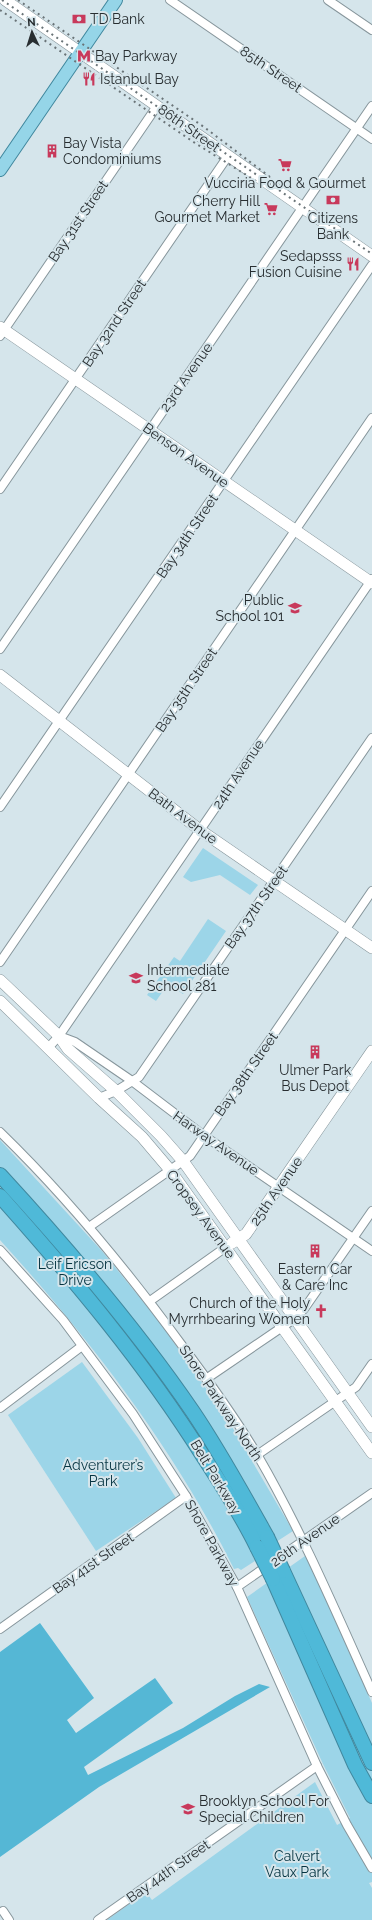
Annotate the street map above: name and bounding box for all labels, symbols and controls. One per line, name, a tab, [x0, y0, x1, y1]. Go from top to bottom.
bank icon: TD Bank	[71, 11, 87, 27]
place label: TD Bank	[90, 11, 145, 27]
north arrow	[12, 12, 52, 52]
text: N	[27, 16, 36, 29]
street label: 85th Street	[237, 42, 305, 96]
metro station icon: Bay Parkway	[76, 48, 92, 64]
place label: Bay Parkway	[95, 48, 178, 64]
restaurant icon: Istanbul Bay	[81, 71, 97, 87]
place label: Istanbul Bay	[100, 71, 179, 87]
street label: 86th Street	[155, 101, 223, 155]
place label: Bay Vista Condominiums	[63, 135, 161, 167]
building icon: Bay Vista Condominiums	[44, 143, 60, 159]
supermarket icon: Vucciria Food & Gourmet	[277, 157, 293, 173]
place label: Vucciria Food & Gourmet	[204, 175, 366, 191]
street label: Bay 31st Street	[45, 177, 111, 265]
bank icon: Citizens Bank	[325, 192, 341, 208]
place label: Cherry Hill Gourmet Market	[155, 193, 260, 225]
supermarket icon: Cherry Hill Gourmet Market	[263, 201, 279, 217]
place label: Citizens Bank	[308, 210, 358, 242]
place label: Sedapsss Fusion Cuisine	[249, 248, 342, 280]
restaurant icon: Sedapsss Fusion Cuisine	[345, 256, 361, 272]
street label: Bay 32nd Street	[79, 276, 149, 370]
street label: 23rd Avenue	[156, 339, 216, 415]
street label: Benson Avenue	[140, 419, 232, 491]
street label: Bay 34th Street	[153, 491, 221, 581]
place label: Public School 101	[215, 592, 284, 624]
school or university icon: Public School 101	[287, 600, 303, 616]
street label: Bay 35th Street	[152, 645, 220, 735]
street label: 24th Avenue	[209, 736, 267, 812]
street label: Bath Avenue	[145, 785, 221, 847]
street label: Bay 37th Street	[221, 862, 291, 952]
place label: Intermediate School 281	[147, 962, 229, 994]
school or university icon: Intermediate School 281	[128, 970, 144, 986]
street label: Bay 38th Street	[211, 1029, 281, 1119]
building icon: Ulmer Park Bus Depot	[307, 1044, 323, 1060]
place label: Ulmer Park Bus Depot	[279, 1062, 352, 1094]
street label: Harway Avenue	[170, 1108, 262, 1178]
street label: 25th Avenue	[246, 1154, 306, 1228]
street label: Cropsey Avenue	[164, 1167, 238, 1261]
building icon: Eastern Car & Care Inc	[307, 1243, 323, 1259]
park label: Leif Ericson Drive	[38, 1256, 112, 1288]
place label: Eastern Car & Care Inc	[278, 1261, 352, 1293]
place label: Church of the Holy Myrrhbearing Women	[169, 1295, 310, 1327]
church icon: Church of the Holy Myrrhbearing Women	[313, 1303, 329, 1319]
street label: Shore Parkway North	[176, 1342, 266, 1464]
street label: Belt Parkway	[187, 1437, 245, 1518]
park label: Adventurer’s Park	[63, 1457, 143, 1489]
street label: Shore Parkway	[182, 1497, 243, 1589]
street label: 26th Avenue	[267, 1510, 343, 1570]
street label: Bay 41st Street	[50, 1529, 137, 1597]
place label: Brooklyn School For Special Children	[199, 1793, 329, 1825]
school or university icon: Brooklyn School For Special Children	[180, 1801, 196, 1817]
street label: Bay 44th Street	[123, 1836, 213, 1906]
park label: Calvert Vaux Park	[265, 1848, 330, 1880]

